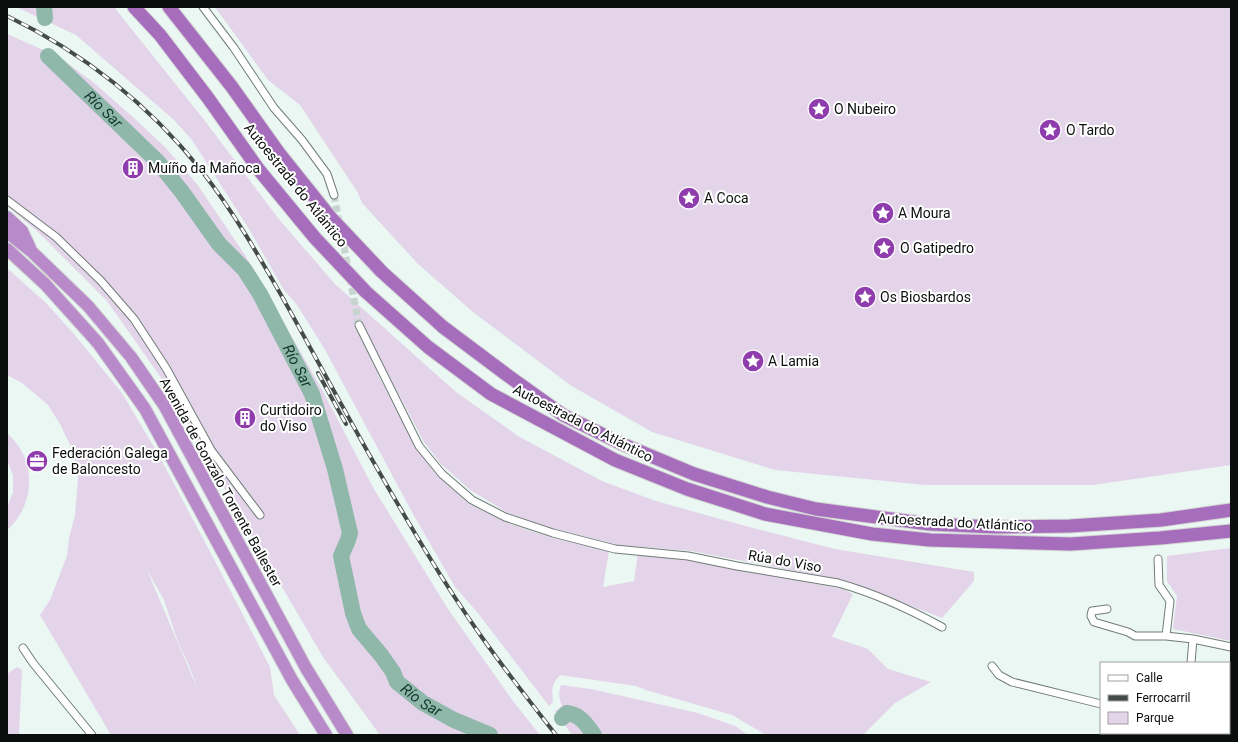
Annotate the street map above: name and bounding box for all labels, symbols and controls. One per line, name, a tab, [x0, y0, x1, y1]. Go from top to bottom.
water label: Río Sar	[81, 87, 127, 133]
place icon: O Nubeiro	[806, 96, 832, 122]
place label: O Nubeiro	[834, 101, 896, 117]
place icon: O Tardo	[1037, 117, 1063, 143]
street label: Autoestrada do Atlántico	[241, 120, 351, 250]
place label: O Tardo	[1066, 122, 1115, 138]
building icon: Muíño da Mañoca	[120, 155, 146, 181]
place label: Muíño da Mañoca	[148, 160, 260, 176]
place icon: A Coca	[676, 185, 702, 211]
place label: A Coca	[704, 190, 749, 206]
place icon: A Moura	[870, 200, 896, 226]
place label: A Moura	[898, 205, 951, 221]
place icon: O Gatipedro	[871, 235, 897, 261]
place label: O Gatipedro	[900, 240, 974, 256]
place icon: Os Biosbardos	[852, 284, 878, 310]
place label: Os Biosbardos	[880, 289, 971, 305]
water label: Río Sar	[279, 341, 316, 391]
place icon: A Lamia	[740, 348, 766, 374]
place label: A Lamia	[768, 353, 819, 369]
street label: Avenida de Gonzalo Torrente Ballester	[157, 375, 285, 589]
street label: Autoestrada do Atlántico	[511, 381, 655, 465]
place label: Curtidoiro do Viso	[260, 402, 322, 434]
building icon: Curtidoiro do Viso	[232, 405, 258, 431]
place label: Federación Galega de Baloncesto	[52, 445, 168, 477]
office icon: Federación Galega de Baloncesto	[24, 448, 50, 474]
street label: Autoestrada do Atlántico	[877, 510, 1033, 534]
street label: Rúa do Viso	[747, 547, 823, 575]
legend	[1100, 662, 1230, 734]
text: Calle	[1136, 671, 1163, 685]
water label: Río Sar	[397, 680, 446, 721]
text: Ferrocarril	[1136, 691, 1191, 705]
text: Parque	[1136, 711, 1174, 725]

